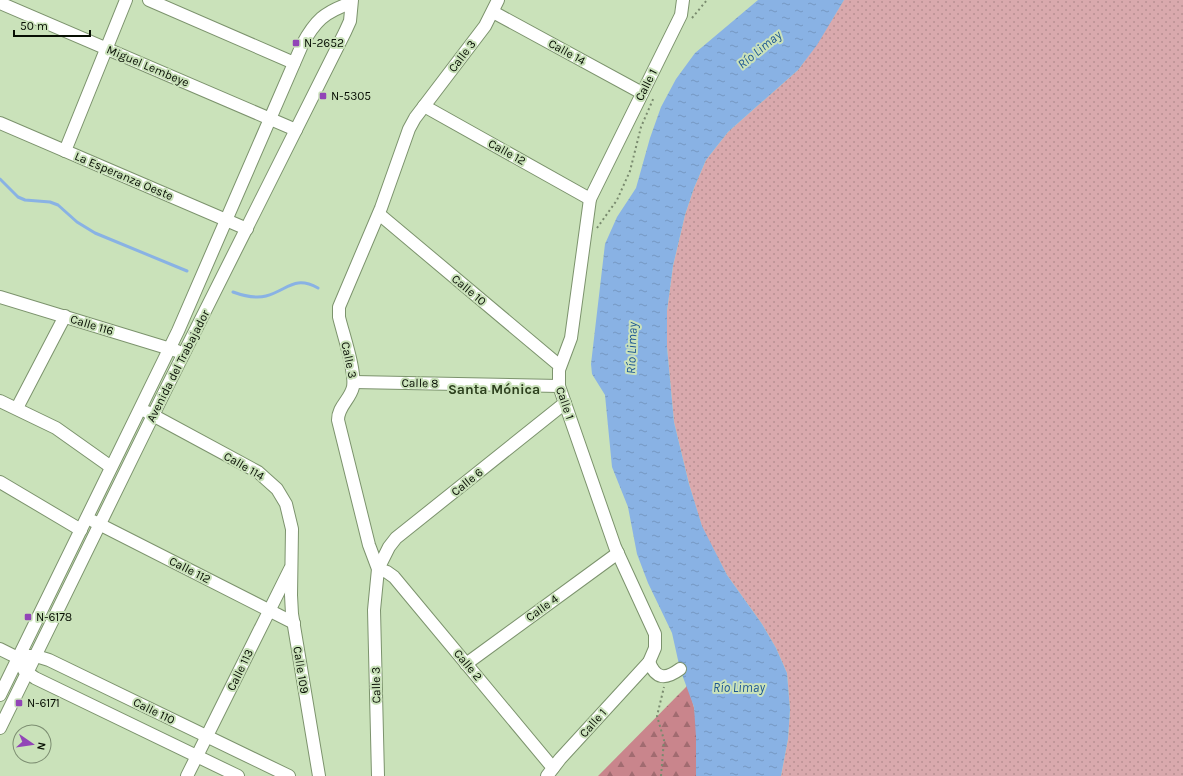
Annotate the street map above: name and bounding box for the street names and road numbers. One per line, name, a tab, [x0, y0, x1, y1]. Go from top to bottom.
street label: Calle 14	[546, 36, 588, 68]
street label: Calle 3	[445, 37, 479, 75]
street label: Miguel Lembeye	[105, 42, 191, 90]
street label: Calle 1	[632, 67, 660, 103]
street label: Calle 12	[486, 136, 528, 168]
street label: La Esperanza Oeste	[73, 149, 175, 203]
street label: Calle 10	[449, 272, 489, 308]
street label: Avenida del Trabajador	[144, 307, 213, 424]
street label: Calle 116	[69, 312, 115, 338]
street label: Calle 3	[338, 341, 360, 379]
street label: Calle 8	[401, 376, 439, 390]
street label: Calle 1	[553, 385, 577, 421]
street label: Calle 114	[221, 449, 267, 483]
street label: Calle 6	[448, 465, 486, 499]
street label: Calle 112	[167, 554, 213, 586]
street label: Calle 4	[523, 591, 561, 624]
street label: Calle 109	[290, 645, 312, 695]
street label: Calle 2	[451, 646, 485, 684]
street label: Calle 113	[224, 647, 256, 693]
street label: Calle 3	[369, 666, 383, 704]
street label: Calle 110	[131, 695, 177, 727]
street label: Calle 1	[577, 706, 609, 740]

